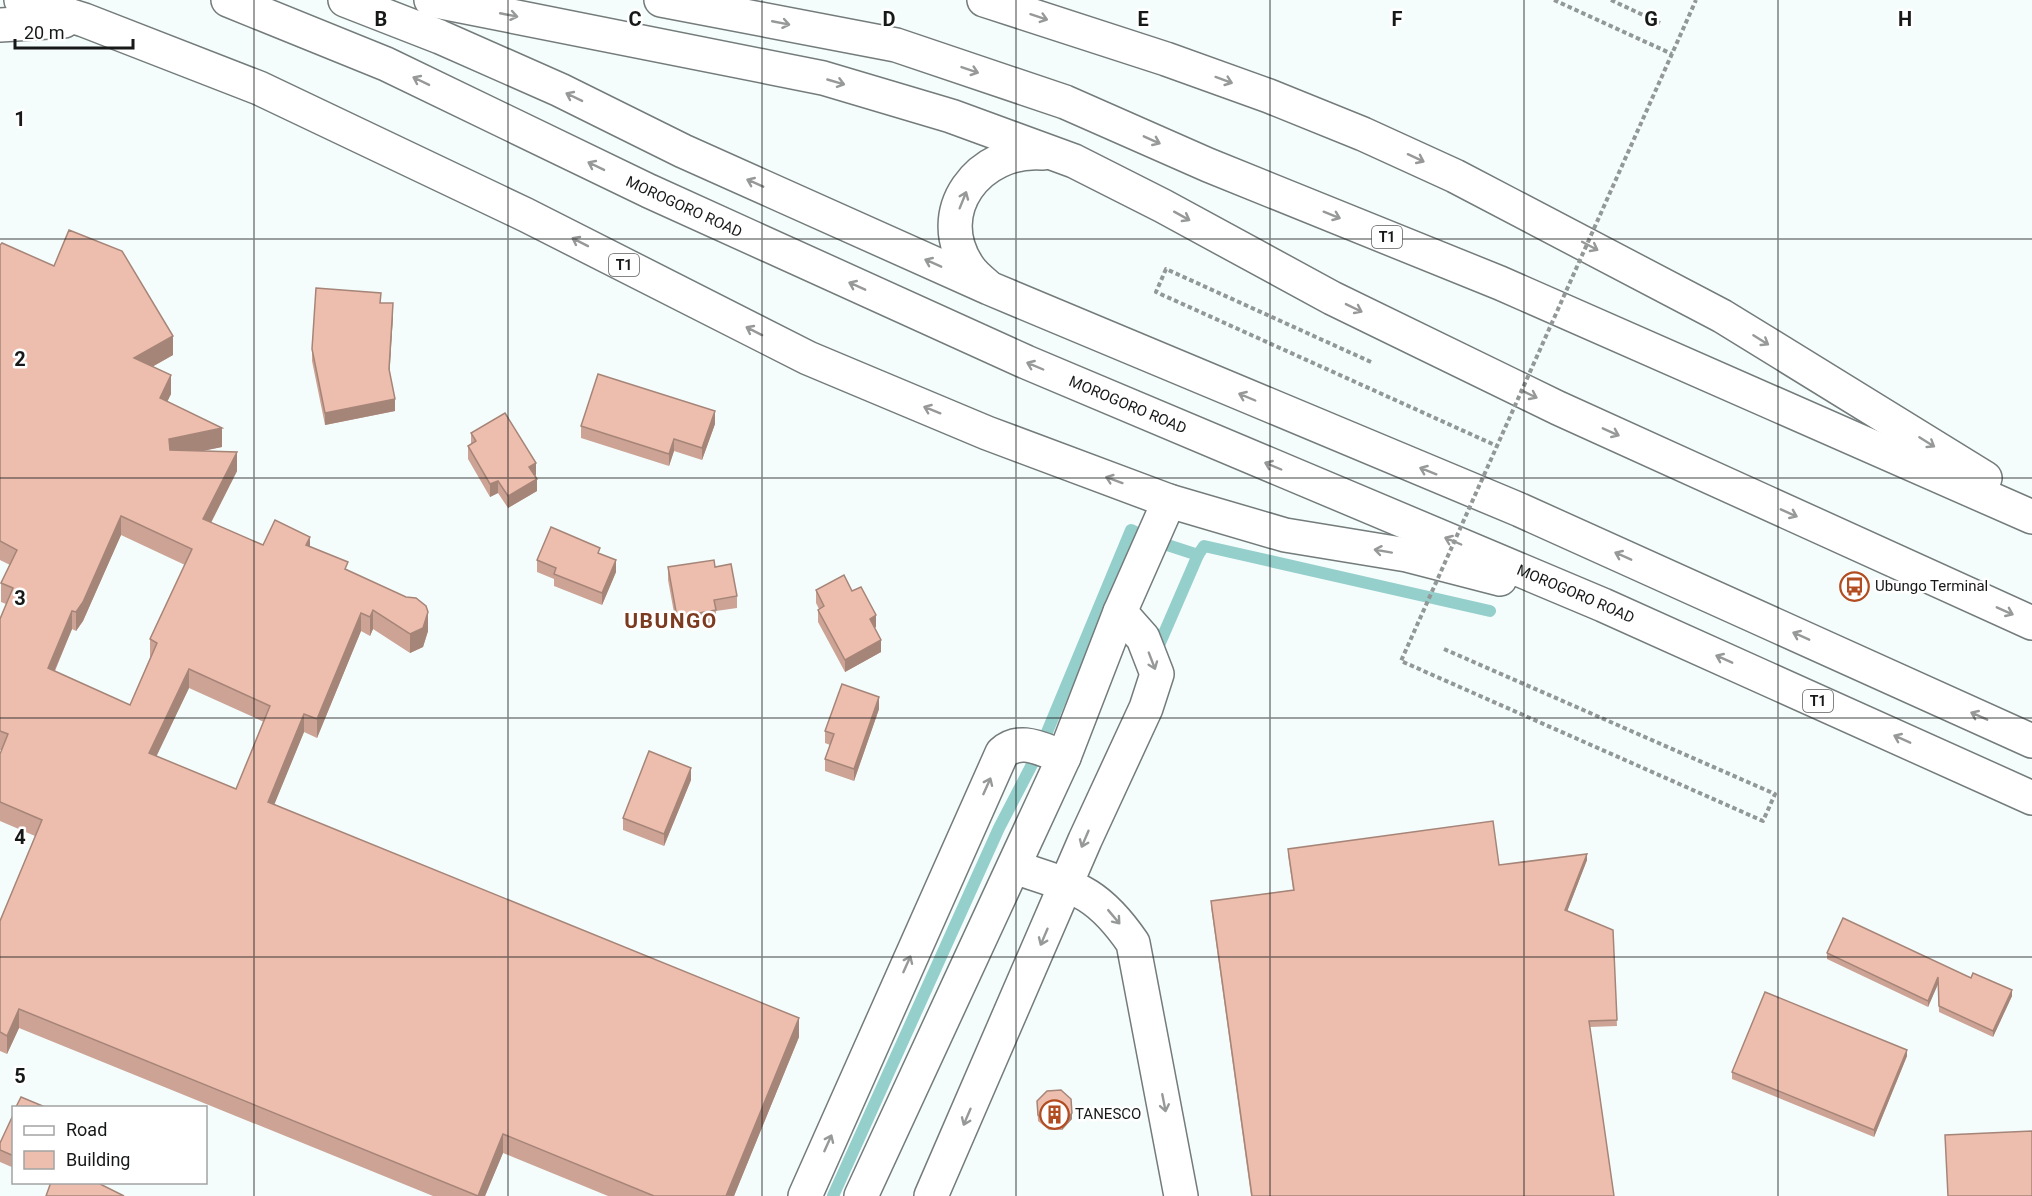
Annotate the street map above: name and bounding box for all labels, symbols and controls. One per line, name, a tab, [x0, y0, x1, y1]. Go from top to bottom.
text: B	[375, 7, 387, 31]
text: C	[628, 7, 642, 31]
text: D	[883, 7, 896, 31]
text: E	[1137, 7, 1149, 31]
text: F	[1392, 7, 1403, 31]
text: G	[1644, 7, 1658, 31]
text: H	[1898, 7, 1912, 31]
one-way arrow	[500, 10, 519, 22]
scale bar	[15, 12, 134, 50]
one-way arrow	[1029, 13, 1048, 24]
one-way arrow	[771, 18, 790, 29]
text: 20 m	[24, 22, 64, 43]
one-way arrow	[960, 65, 979, 76]
one-way arrow	[412, 74, 430, 86]
one-way arrow	[1214, 75, 1233, 86]
one-way arrow	[826, 77, 845, 88]
one-way arrow	[566, 91, 584, 102]
text: 1	[14, 107, 26, 131]
one-way arrow	[1142, 135, 1160, 146]
one-way arrow	[1406, 153, 1424, 164]
one-way arrow	[588, 159, 606, 171]
street label: MOROGORO ROAD	[623, 172, 745, 241]
one-way arrow	[746, 177, 764, 188]
one-way arrow	[958, 191, 969, 210]
one-way arrow	[1322, 210, 1340, 221]
one-way arrow	[1173, 211, 1191, 222]
road number: T1	[1372, 226, 1402, 248]
one-way arrow	[572, 236, 590, 248]
one-way arrow	[1580, 241, 1598, 253]
road number: T1	[609, 254, 639, 276]
one-way arrow	[924, 256, 942, 268]
one-way arrow	[849, 279, 867, 291]
one-way arrow	[1345, 303, 1363, 315]
one-way arrow	[746, 325, 763, 337]
one-way arrow	[1752, 334, 1769, 346]
text: 2	[14, 347, 26, 371]
one-way arrow	[1026, 360, 1045, 371]
street label: MOROGORO ROAD	[1066, 372, 1189, 438]
one-way arrow	[1520, 389, 1538, 401]
one-way arrow	[1239, 391, 1257, 402]
one-way arrow	[924, 404, 942, 415]
one-way arrow	[1602, 427, 1620, 439]
one-way arrow	[1918, 436, 1935, 448]
one-way arrow	[1264, 460, 1283, 471]
one-way arrow	[1419, 465, 1437, 476]
one-way arrow	[1105, 474, 1124, 485]
one-way arrow	[1779, 508, 1797, 519]
one-way arrow	[1444, 535, 1462, 546]
one-way arrow	[1374, 546, 1394, 557]
one-way arrow	[1615, 550, 1633, 561]
street label: MOROGORO ROAD	[1514, 561, 1637, 627]
bus stop icon: Ubungo Terminal	[1838, 570, 1870, 602]
place label: Ubungo Terminal	[1875, 577, 1988, 595]
text: 3	[14, 586, 26, 610]
one-way arrow	[1995, 605, 2013, 617]
district label: UBUNGO	[624, 609, 718, 633]
one-way arrow	[1792, 630, 1810, 642]
one-way arrow	[1147, 651, 1158, 669]
one-way arrow	[1716, 653, 1734, 664]
road number: T1	[1803, 690, 1833, 712]
one-way arrow	[1970, 710, 1988, 722]
one-way arrow	[1894, 733, 1912, 744]
one-way arrow	[982, 777, 993, 795]
text: 4	[14, 825, 26, 849]
one-way arrow	[1079, 830, 1090, 848]
one-way arrow	[1107, 909, 1121, 924]
one-way arrow	[1038, 928, 1049, 946]
one-way arrow	[902, 956, 914, 974]
text: 5	[14, 1064, 26, 1088]
one-way arrow	[1159, 1092, 1170, 1112]
building icon: TANESCO	[1038, 1098, 1070, 1130]
place label: TANESCO	[1075, 1105, 1141, 1123]
legend	[12, 1106, 207, 1184]
one-way arrow	[961, 1107, 972, 1125]
text: Road	[66, 1119, 107, 1140]
one-way arrow	[823, 1134, 835, 1152]
text: Building	[66, 1149, 130, 1170]

